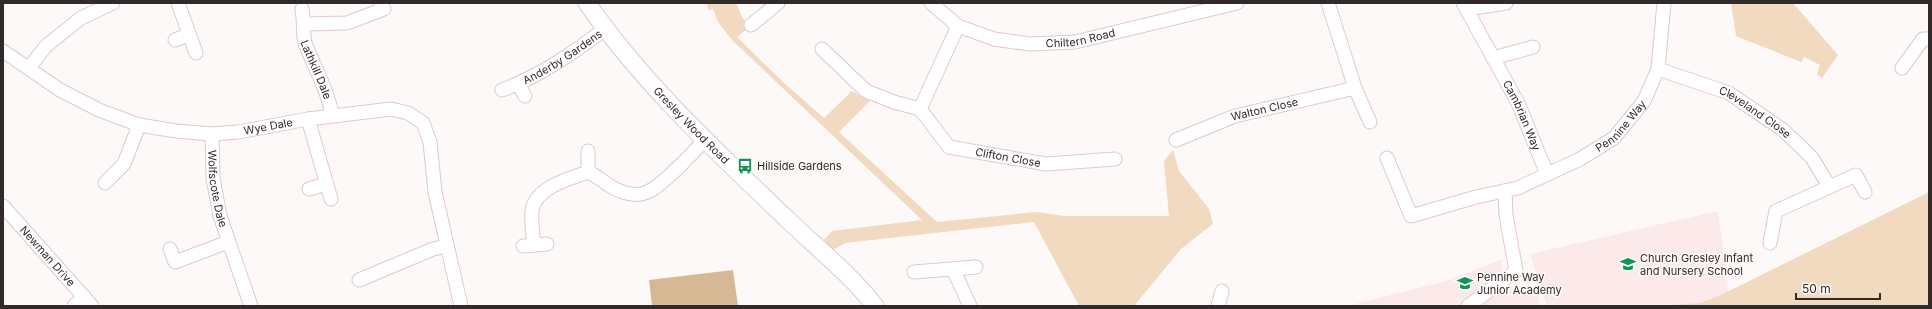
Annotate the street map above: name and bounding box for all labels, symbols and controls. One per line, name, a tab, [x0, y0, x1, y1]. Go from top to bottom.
street label: Chiltern Road	[1045, 26, 1117, 50]
street label: Anderby Gardens	[520, 27, 605, 87]
street label: Lathkill Dale	[298, 38, 335, 101]
street label: Cambrian Way	[1500, 78, 1544, 153]
street label: Cleveland Close	[1717, 83, 1794, 141]
street label: Gresley Wood Road	[651, 84, 732, 167]
street label: Walton Close	[1230, 95, 1299, 124]
street label: Pennine Way	[1593, 97, 1649, 155]
street label: Wye Dale	[243, 115, 294, 138]
street label: Clifton Close	[974, 145, 1042, 170]
street label: Wolfscote Dale	[205, 150, 230, 229]
bus stop icon: Hillside Gardens	[736, 157, 754, 175]
place label: Hillside Gardens	[757, 159, 842, 173]
street label: Newman Drive	[17, 223, 78, 289]
place label: Church Gresley Infant and Nursery School	[1640, 251, 1753, 278]
school or university icon: Church Gresley Infant and Nursery School	[1619, 255, 1637, 273]
place label: Pennine Way Junior Academy	[1477, 270, 1562, 297]
school or university icon: Pennine Way Junior Academy	[1456, 274, 1474, 292]
scale bar	[1796, 275, 1880, 301]
text: 50 m	[1802, 281, 1831, 296]

